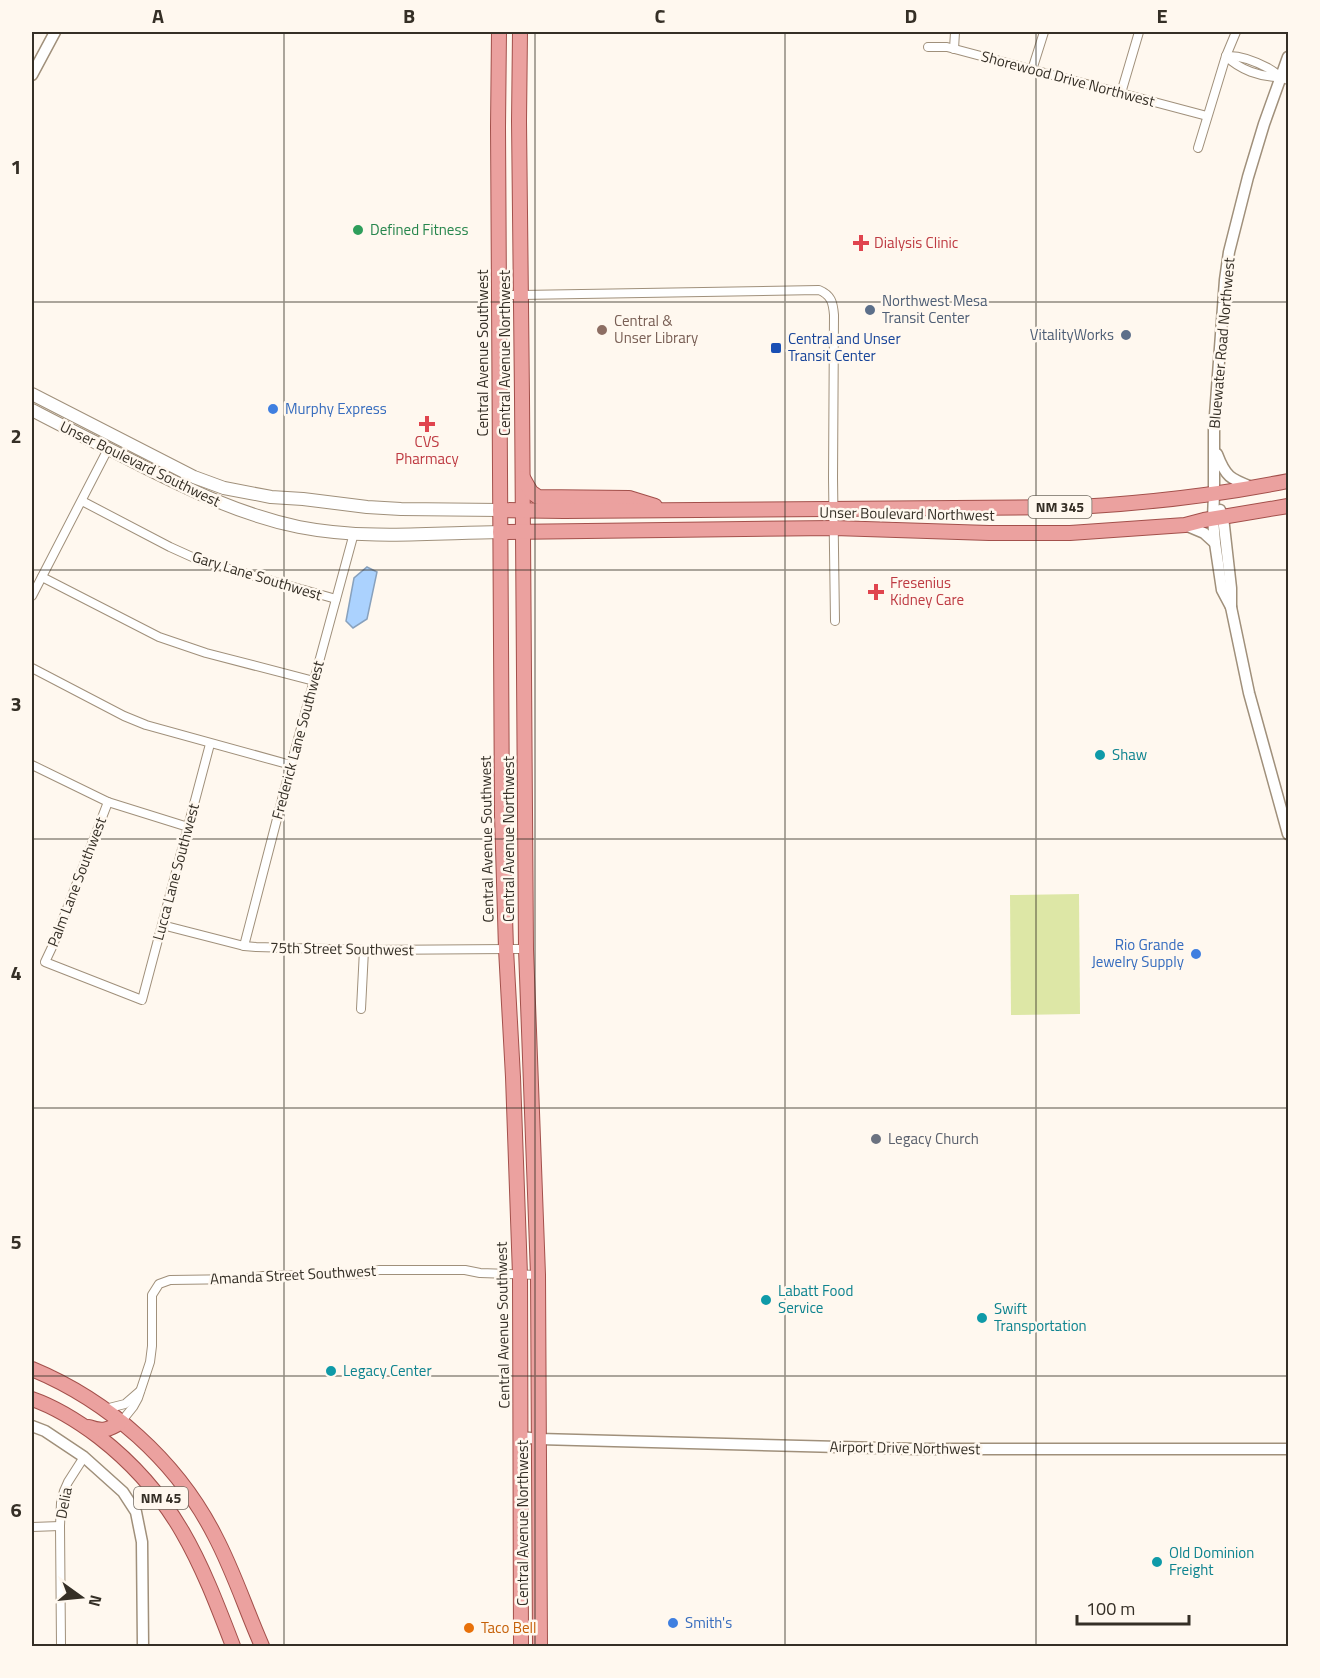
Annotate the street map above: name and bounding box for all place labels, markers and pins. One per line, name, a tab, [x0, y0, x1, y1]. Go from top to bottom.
place label: Defined Fitness	[370, 218, 468, 241]
marker: Defined Fitness	[351, 223, 365, 237]
place label: Dialysis Clinic	[874, 231, 958, 254]
marker: Dialysis Clinic	[852, 234, 870, 252]
place label: Northwest Mesa Transit Center	[882, 289, 988, 329]
marker: Northwest Mesa Transit Center	[863, 303, 877, 317]
place label: Central & Unser Library	[614, 309, 698, 349]
marker: Central & Unser Library	[595, 323, 609, 337]
place label: VitalityWorks	[1030, 323, 1114, 346]
place label: Central and Unser Transit Center	[788, 327, 901, 367]
marker: VitalityWorks	[1119, 328, 1133, 342]
marker: Central and Unser Transit Center	[769, 341, 783, 355]
place label: Murphy Express	[285, 397, 387, 420]
marker: Murphy Express	[266, 402, 280, 416]
marker: CVS Pharmacy	[420, 417, 434, 431]
place label: CVS Pharmacy	[395, 430, 459, 470]
place label: Fresenius Kidney Care	[890, 571, 964, 611]
marker: Fresenius Kidney Care	[867, 583, 885, 601]
place label: Shaw	[1112, 743, 1147, 766]
marker: Shaw	[1093, 748, 1107, 762]
place label: Rio Grande Jewelry Supply	[1091, 933, 1184, 973]
marker: Rio Grande Jewelry Supply	[1189, 947, 1203, 961]
place label: Legacy Church	[888, 1127, 979, 1150]
marker: Legacy Church	[869, 1132, 883, 1146]
place label: Labatt Food Service	[778, 1279, 853, 1319]
marker: Labatt Food Service	[759, 1293, 773, 1307]
place label: Swift Transportation	[994, 1297, 1087, 1337]
marker: Swift Transportation	[975, 1311, 989, 1325]
place label: Legacy Center	[343, 1359, 432, 1382]
marker: Legacy Center	[324, 1364, 338, 1378]
place label: Old Dominion Freight	[1169, 1541, 1254, 1581]
marker: Old Dominion Freight	[1150, 1555, 1164, 1569]
place label: Smith's	[685, 1611, 732, 1634]
place label: Taco Bell	[481, 1616, 537, 1639]
marker: Smith's	[666, 1616, 680, 1630]
marker: Taco Bell	[462, 1621, 476, 1635]

